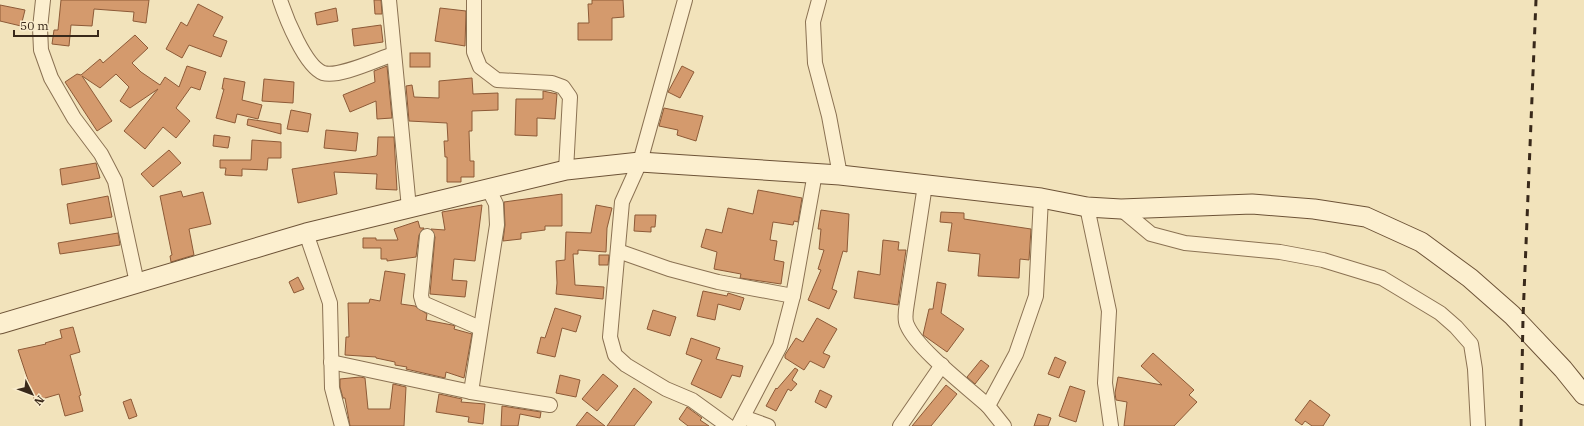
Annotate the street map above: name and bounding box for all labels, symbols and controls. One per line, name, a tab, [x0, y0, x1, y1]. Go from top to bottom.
scale bar	[14, 12, 98, 38]
text: 50 m	[20, 18, 49, 33]
north arrow	[12, 374, 52, 414]
text: N	[31, 393, 48, 409]

